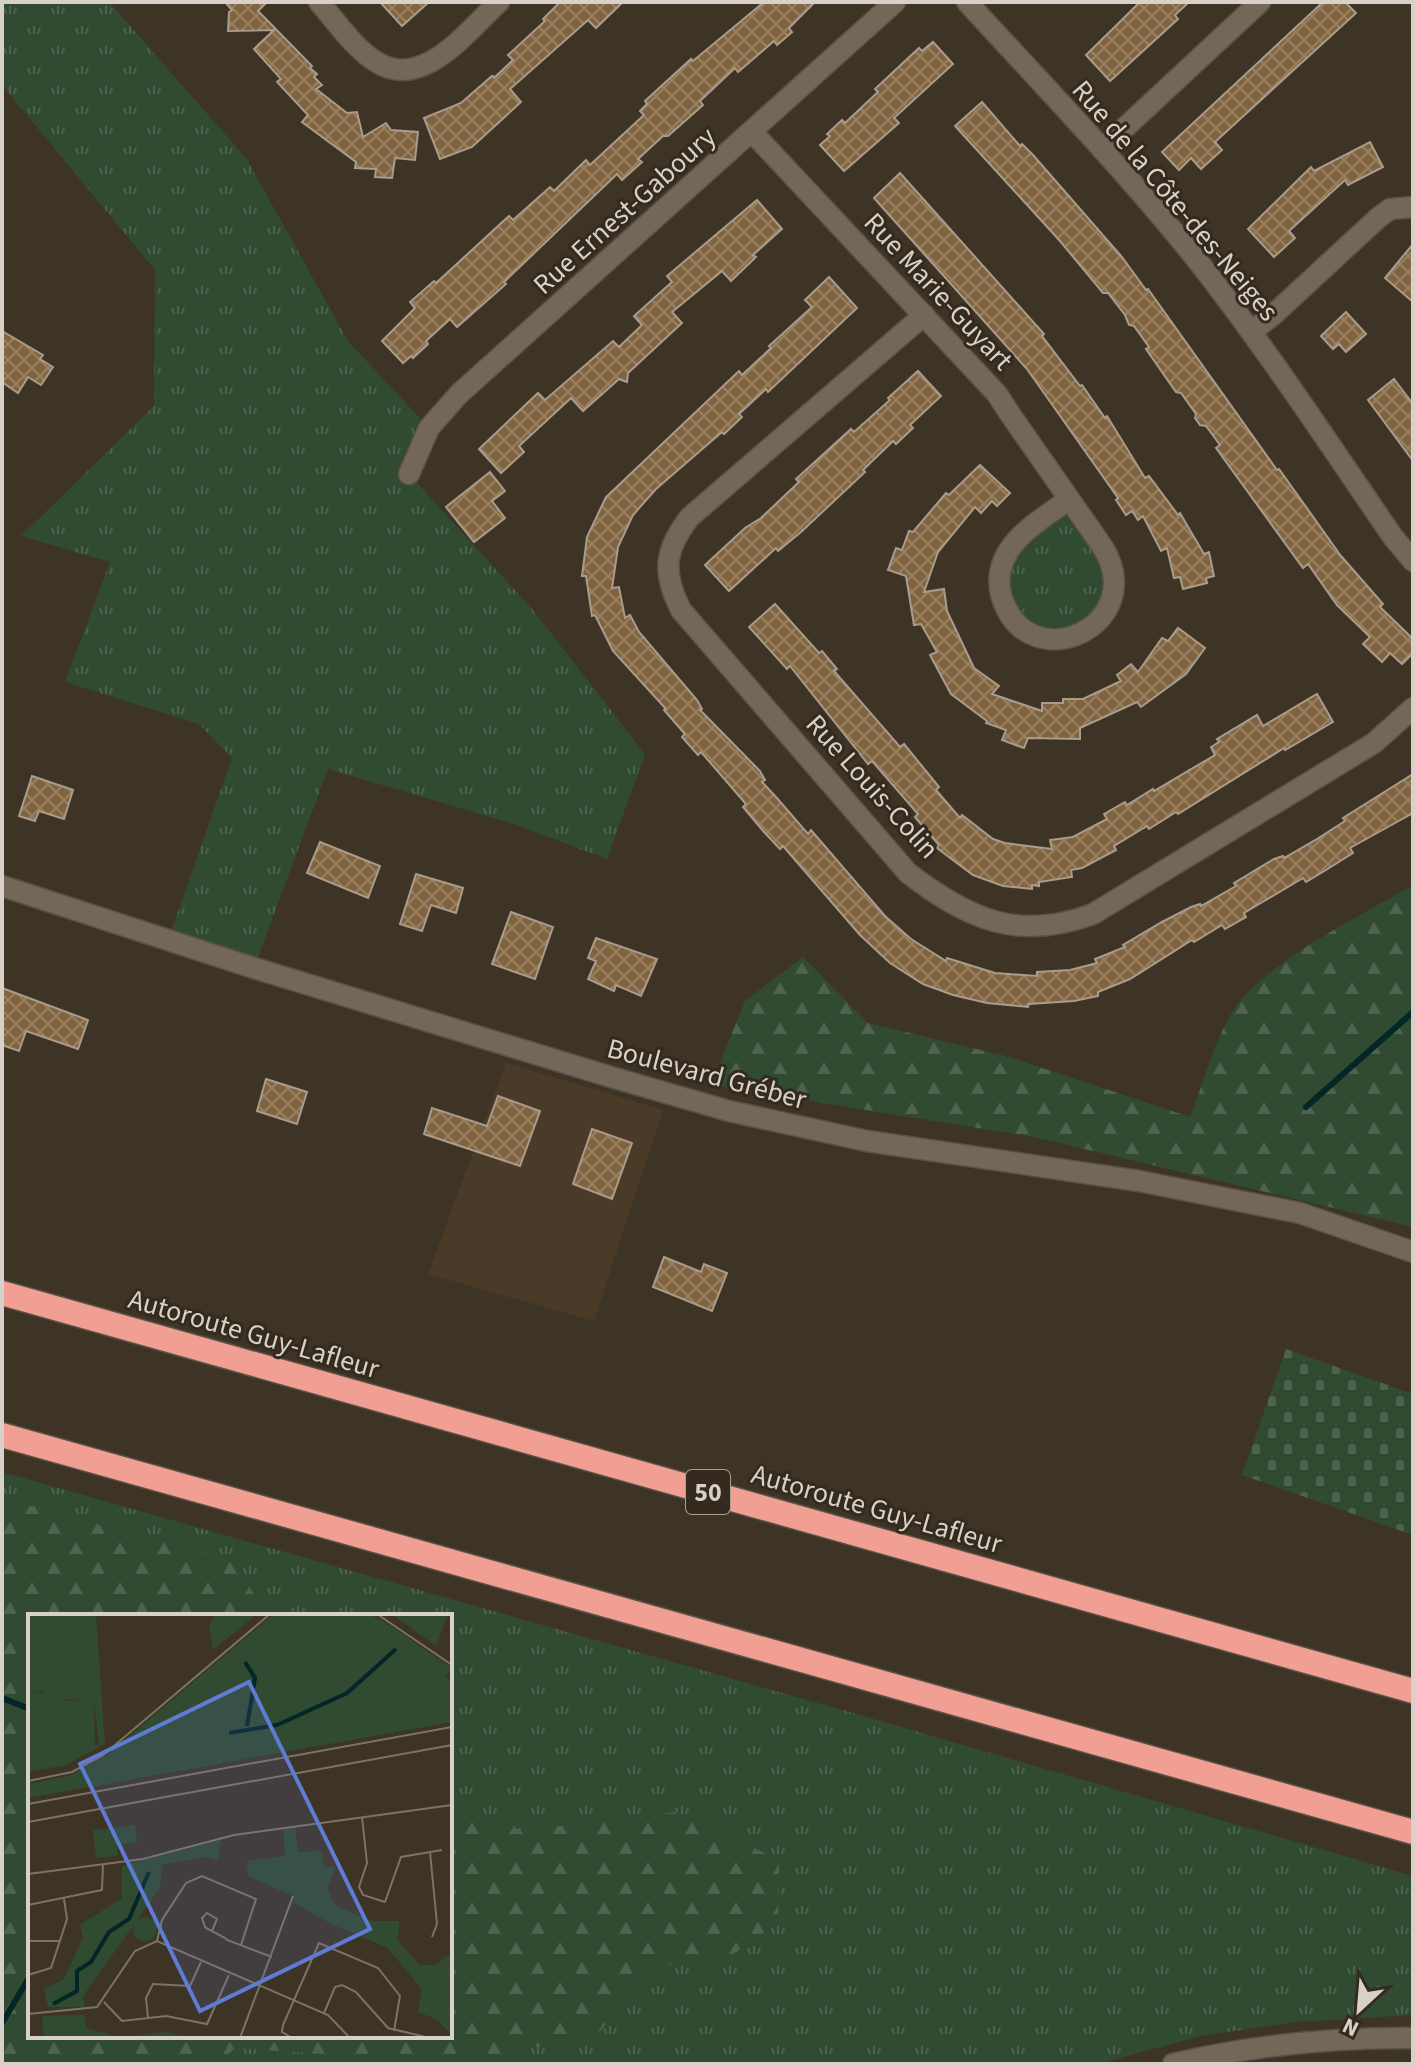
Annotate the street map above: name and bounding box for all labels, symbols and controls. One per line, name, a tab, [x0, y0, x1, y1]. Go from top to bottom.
street label: Rue de la Côte-des-Neiges	[1062, 72, 1288, 330]
street label: Rue Ernest-Gaboury	[524, 118, 725, 304]
street label: Rue Marie-Guyart	[854, 204, 1022, 380]
street label: Rue Louis-Colin	[796, 705, 948, 868]
street label: Boulevard Gréber	[603, 1028, 811, 1120]
street label: Autoroute Guy-Lafleur	[124, 1279, 384, 1389]
street label: Autoroute Guy-Lafleur	[747, 1454, 1007, 1564]
road number: 50	[686, 1470, 730, 1514]
inset map	[28, 1614, 452, 2038]
north arrow	[1319, 1970, 1399, 2050]
text: N	[1337, 2009, 1364, 2045]

